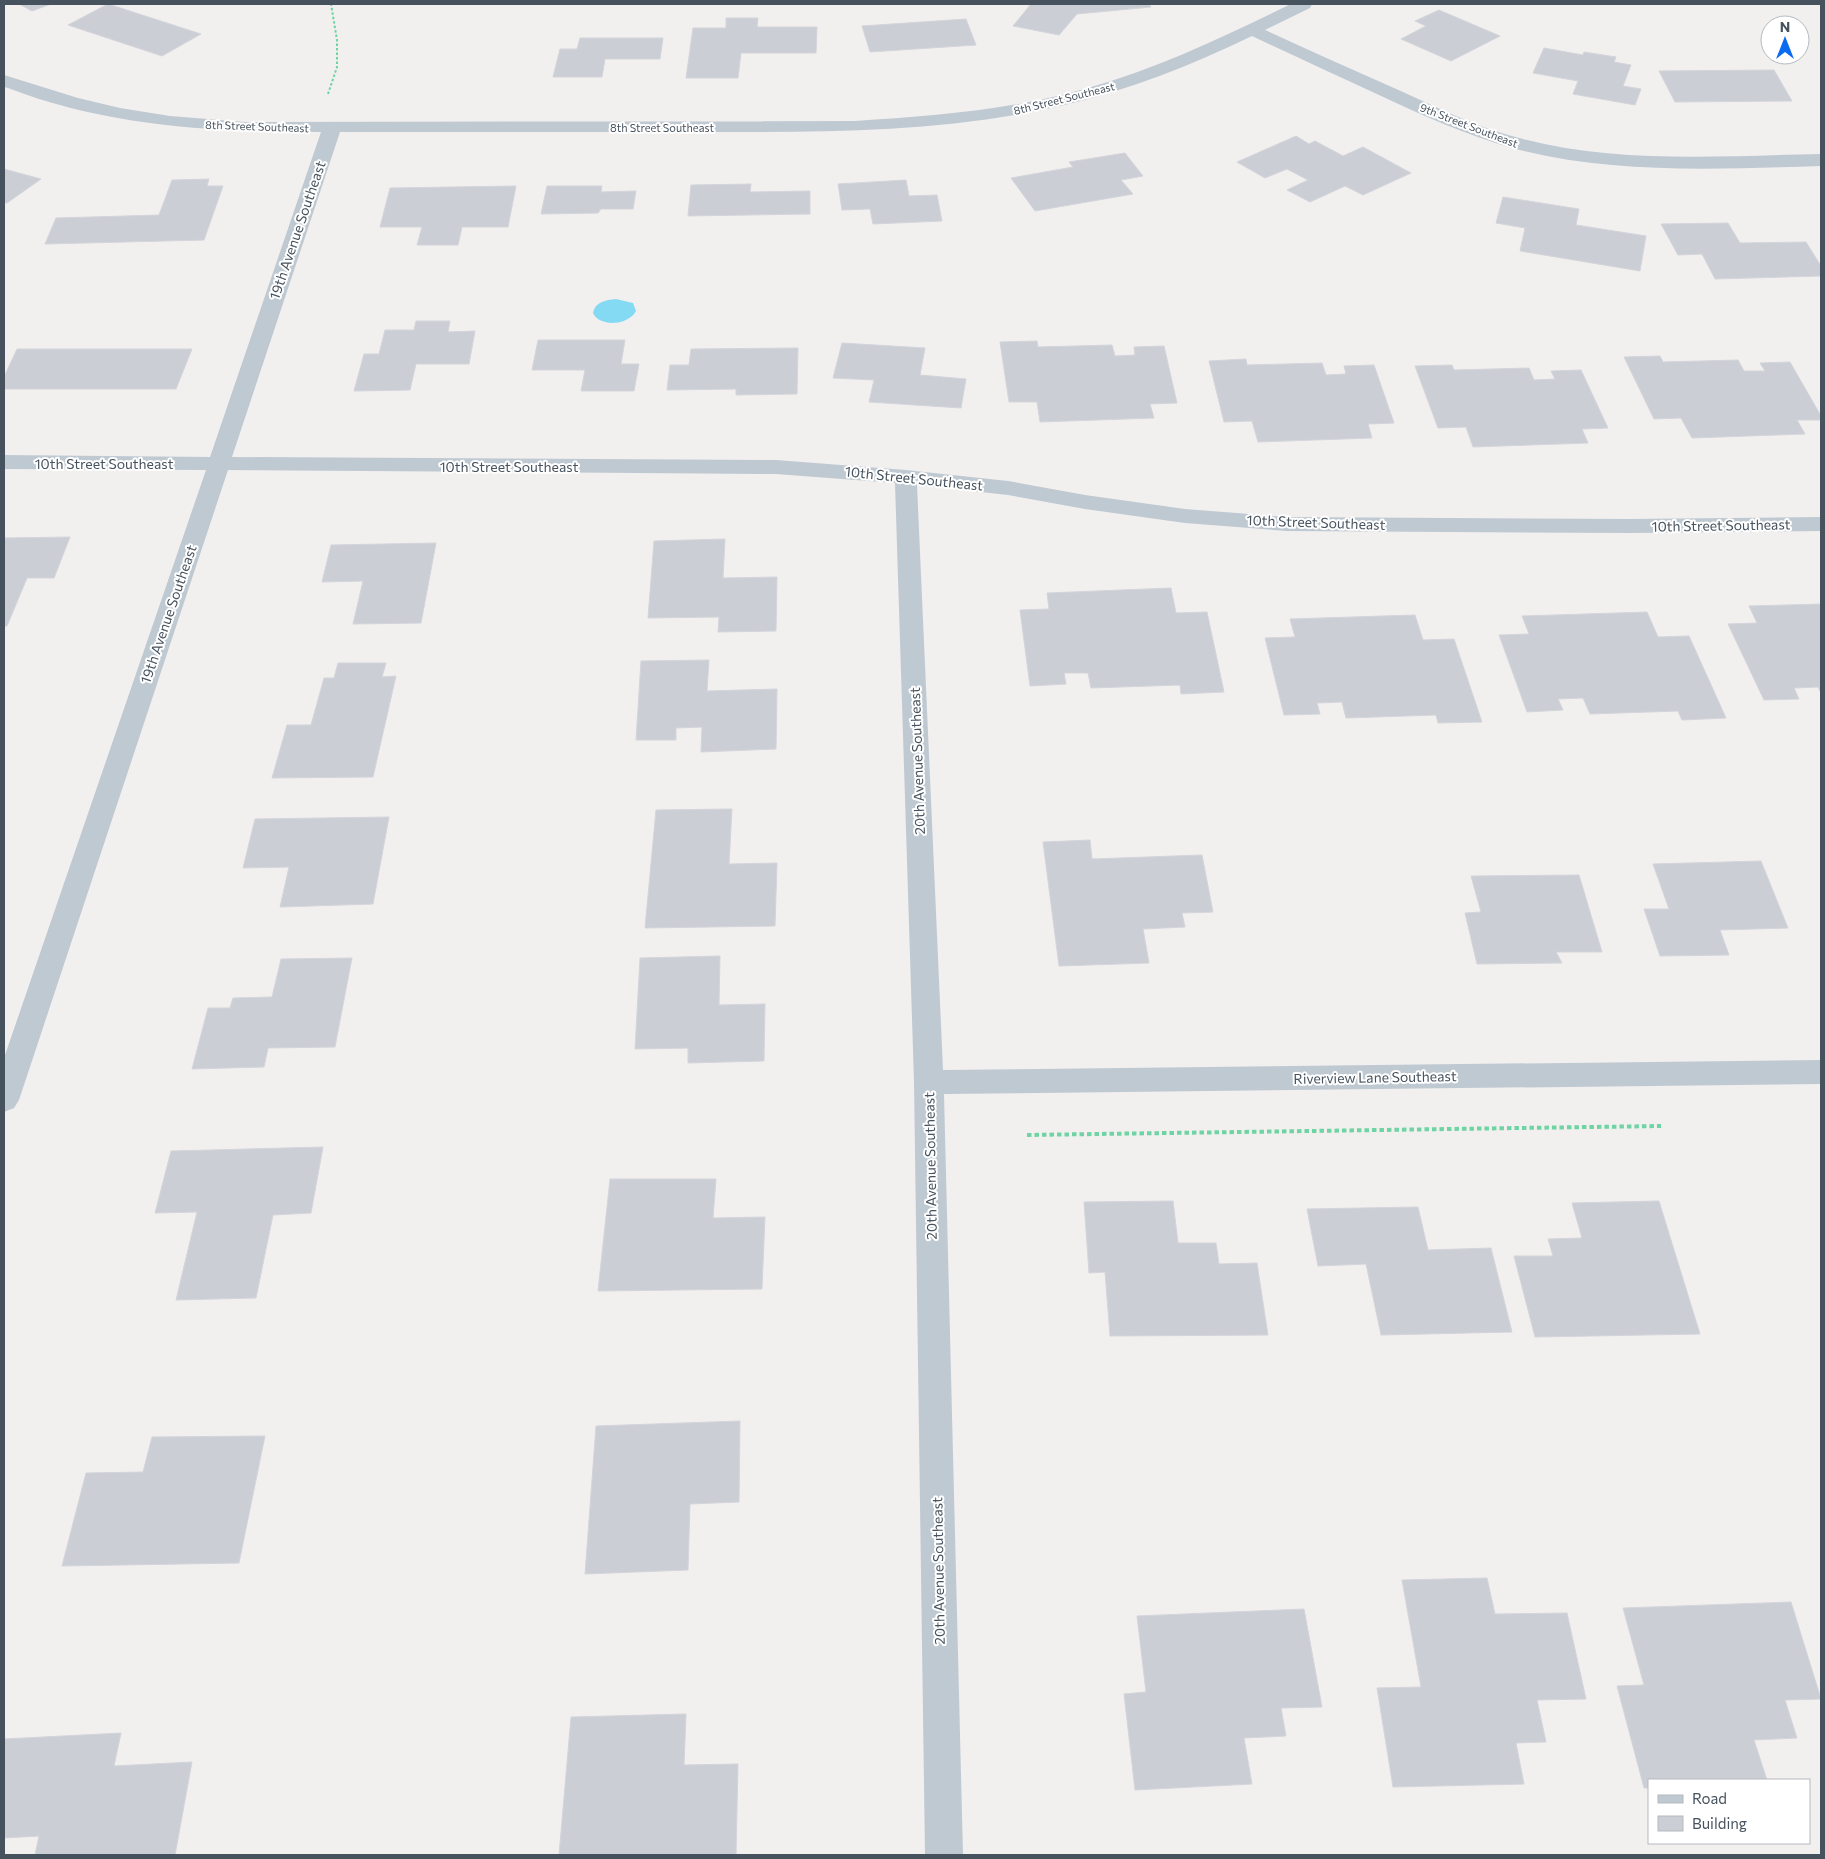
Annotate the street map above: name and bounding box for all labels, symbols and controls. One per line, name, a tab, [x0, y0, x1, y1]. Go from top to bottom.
north arrow	[1760, 15, 1810, 65]
text: N	[1780, 18, 1790, 35]
street label: 8th Street Southeast	[1012, 79, 1116, 117]
street label: 9th Street Southeast	[1418, 100, 1520, 150]
street label: 8th Street Southeast	[205, 118, 310, 134]
street label: 8th Street Southeast	[610, 121, 714, 134]
street label: 19th Avenue Southeast	[265, 158, 329, 301]
street label: 10th Street Southeast	[35, 455, 174, 472]
street label: 10th Street Southeast	[440, 458, 579, 475]
street label: 10th Street Southeast	[844, 462, 984, 494]
street label: 10th Street Southeast	[1246, 511, 1386, 533]
street label: 10th Street Southeast	[1651, 515, 1791, 535]
street label: 19th Avenue Southeast	[136, 542, 200, 685]
street label: 20th Avenue Southeast	[906, 687, 928, 835]
street label: Riverview Lane Southeast	[1293, 1067, 1457, 1087]
street label: 20th Avenue Southeast	[920, 1092, 940, 1240]
street label: 20th Avenue Southeast	[928, 1497, 948, 1645]
legend	[1648, 1779, 1810, 1844]
text: Road	[1692, 1789, 1727, 1807]
text: Building	[1692, 1814, 1747, 1832]

